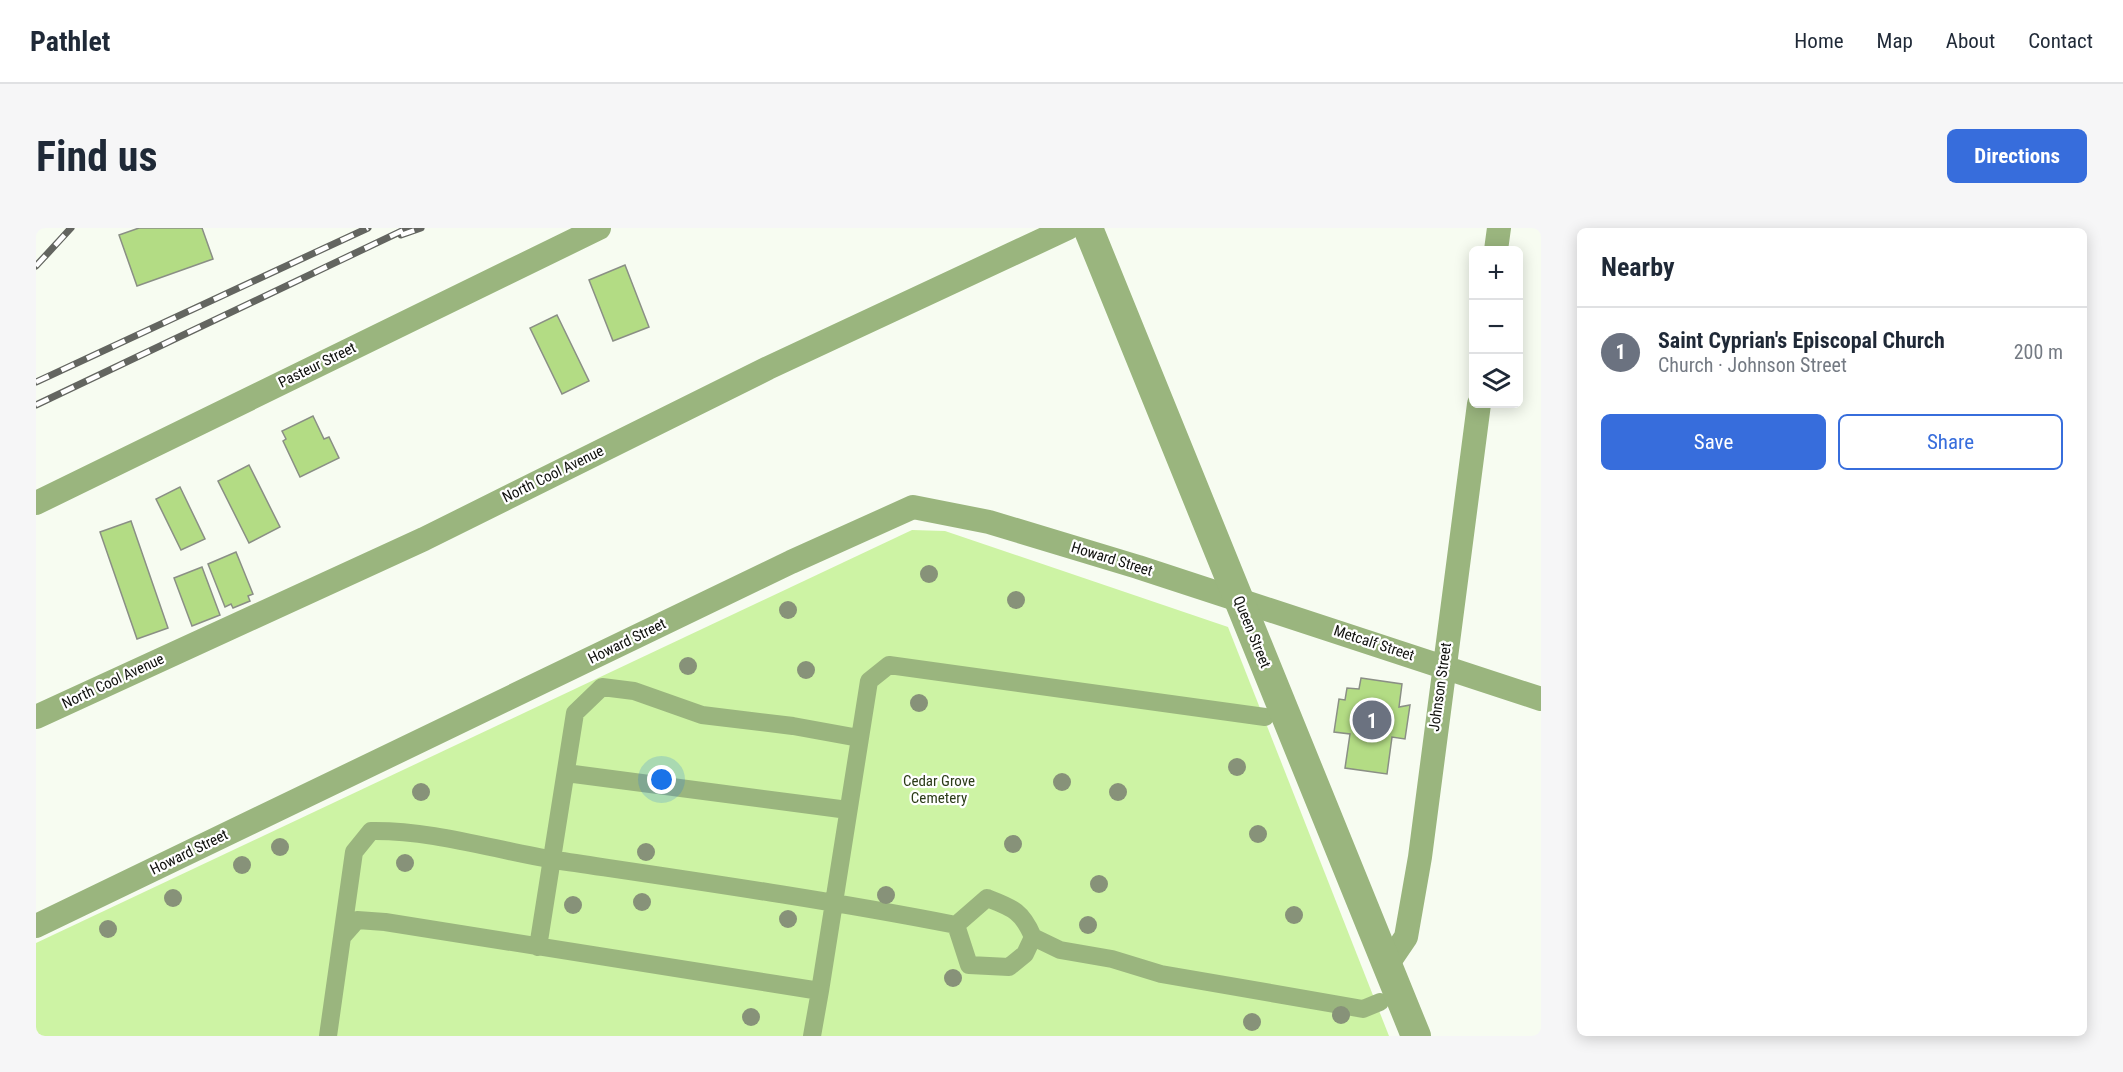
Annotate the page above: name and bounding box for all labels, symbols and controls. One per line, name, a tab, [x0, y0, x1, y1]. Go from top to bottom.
text: Pathlet	[30, 25, 110, 58]
text: Home	[1794, 29, 1844, 53]
text: Map	[1877, 29, 1913, 53]
text: About	[1946, 29, 1995, 53]
text: Contact	[2028, 29, 2093, 53]
button: Directions	[1947, 129, 2087, 183]
text: Find us	[36, 132, 157, 181]
map controls	[1469, 246, 1523, 408]
button: +	[1469, 246, 1523, 300]
text: Nearby	[1601, 252, 1675, 282]
button: −	[1469, 300, 1523, 354]
text: Saint Cyprian's Episcopal Church	[1658, 328, 1945, 353]
street label: Pasteur Street	[275, 338, 359, 392]
text: 1	[1615, 340, 1626, 364]
text: 200 m	[2014, 340, 2063, 364]
text: Church · Johnson Street	[1658, 353, 1847, 377]
button: layers	[1469, 354, 1523, 408]
button: Save	[1601, 414, 1826, 470]
button: Share	[1838, 414, 2063, 470]
street label: North Cool Avenue	[499, 442, 607, 506]
street label: Howard Street	[1069, 538, 1155, 580]
street label: Queen Street	[1229, 593, 1275, 671]
street label: Howard Street	[585, 614, 669, 668]
street label: Metcalf Street	[1331, 622, 1417, 664]
street label: Johnson Street	[1425, 641, 1455, 733]
street label: North Cool Avenue	[59, 649, 167, 713]
pin: 1	[1352, 698, 1392, 742]
your location	[647, 765, 676, 794]
park label: Cedar Grove Cemetery	[903, 772, 975, 807]
street label: Howard Street	[147, 825, 231, 879]

